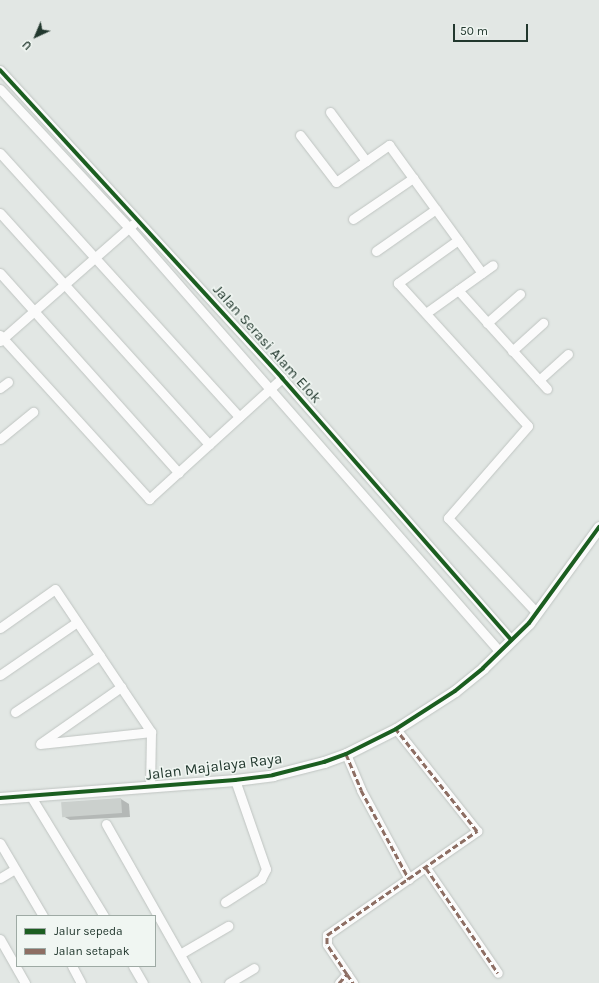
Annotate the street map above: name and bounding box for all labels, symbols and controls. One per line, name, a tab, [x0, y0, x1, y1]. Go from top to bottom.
north arrow	[16, 16, 56, 56]
scale bar	[455, 16, 530, 42]
text: 50 m	[460, 24, 488, 38]
text: U	[20, 38, 35, 52]
street label: Jalan Serasi Alam Elok	[209, 281, 325, 407]
street label: Jalan Majalaya Raya	[145, 750, 283, 784]
legend	[16, 915, 156, 967]
text: Jalur sepeda	[54, 924, 123, 938]
text: Jalan setapak	[54, 944, 129, 958]

